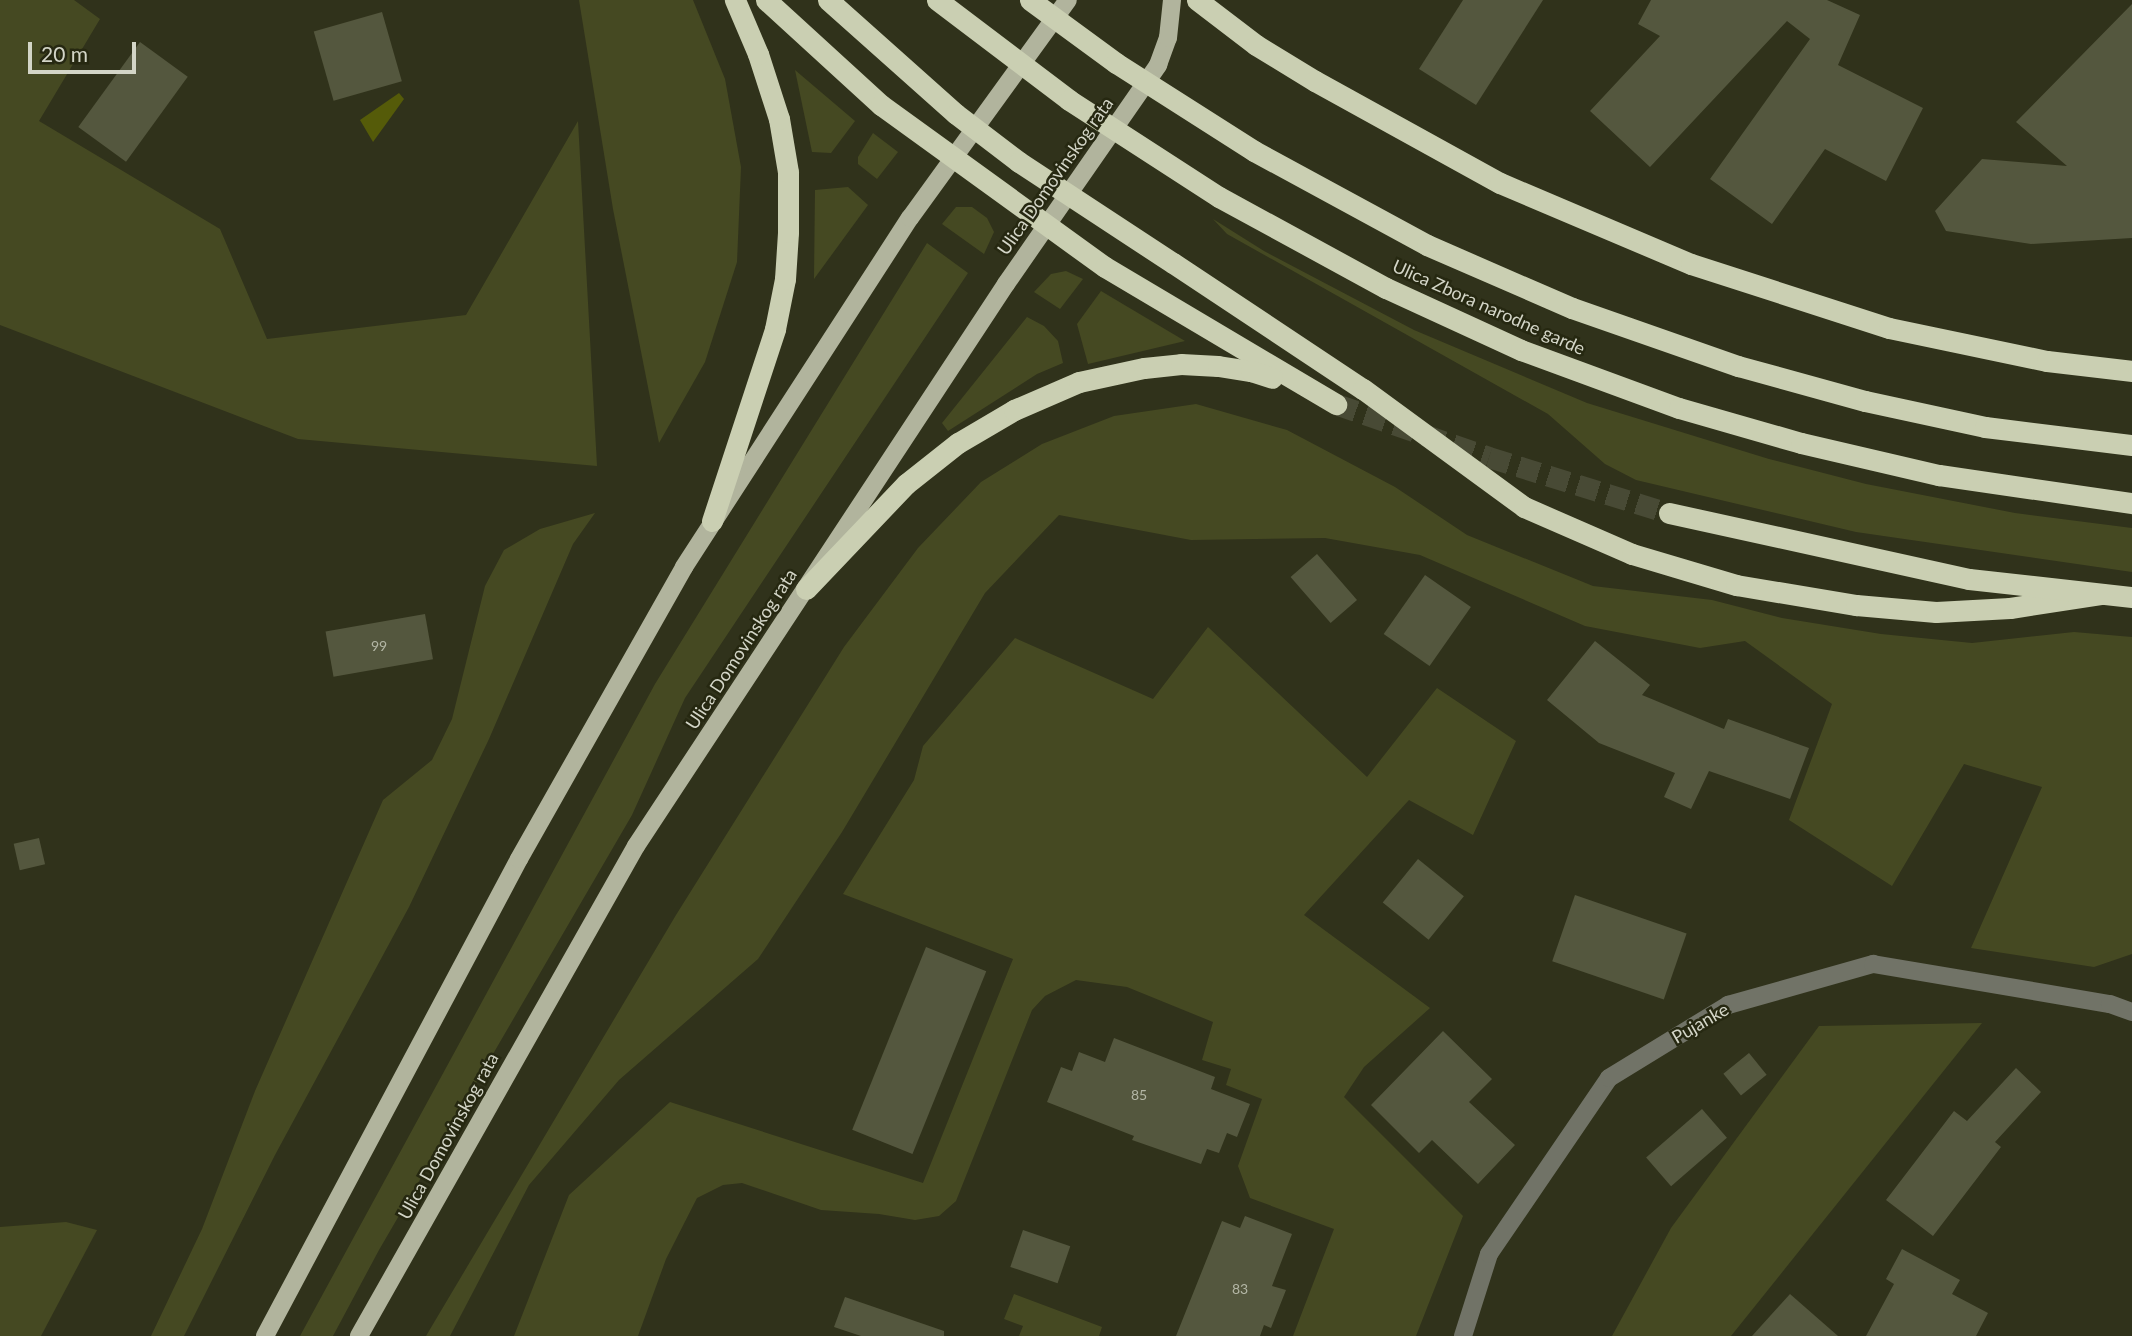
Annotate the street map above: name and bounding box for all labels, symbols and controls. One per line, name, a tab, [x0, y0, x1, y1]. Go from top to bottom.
scale bar	[32, 28, 140, 72]
text: 20 m	[41, 41, 88, 66]
street label: Ulica Domovinskog rata	[992, 93, 1118, 259]
street label: Ulica Zbora narodne garde	[1389, 255, 1589, 359]
street label: Ulica Domovinskog rata	[681, 565, 801, 733]
house number: 99	[371, 638, 387, 654]
street label: Pujanke	[1668, 998, 1732, 1048]
street label: Ulica Domovinskog rata	[393, 1049, 503, 1223]
house number: 85	[1131, 1087, 1147, 1103]
house number: 83	[1232, 1281, 1248, 1297]

